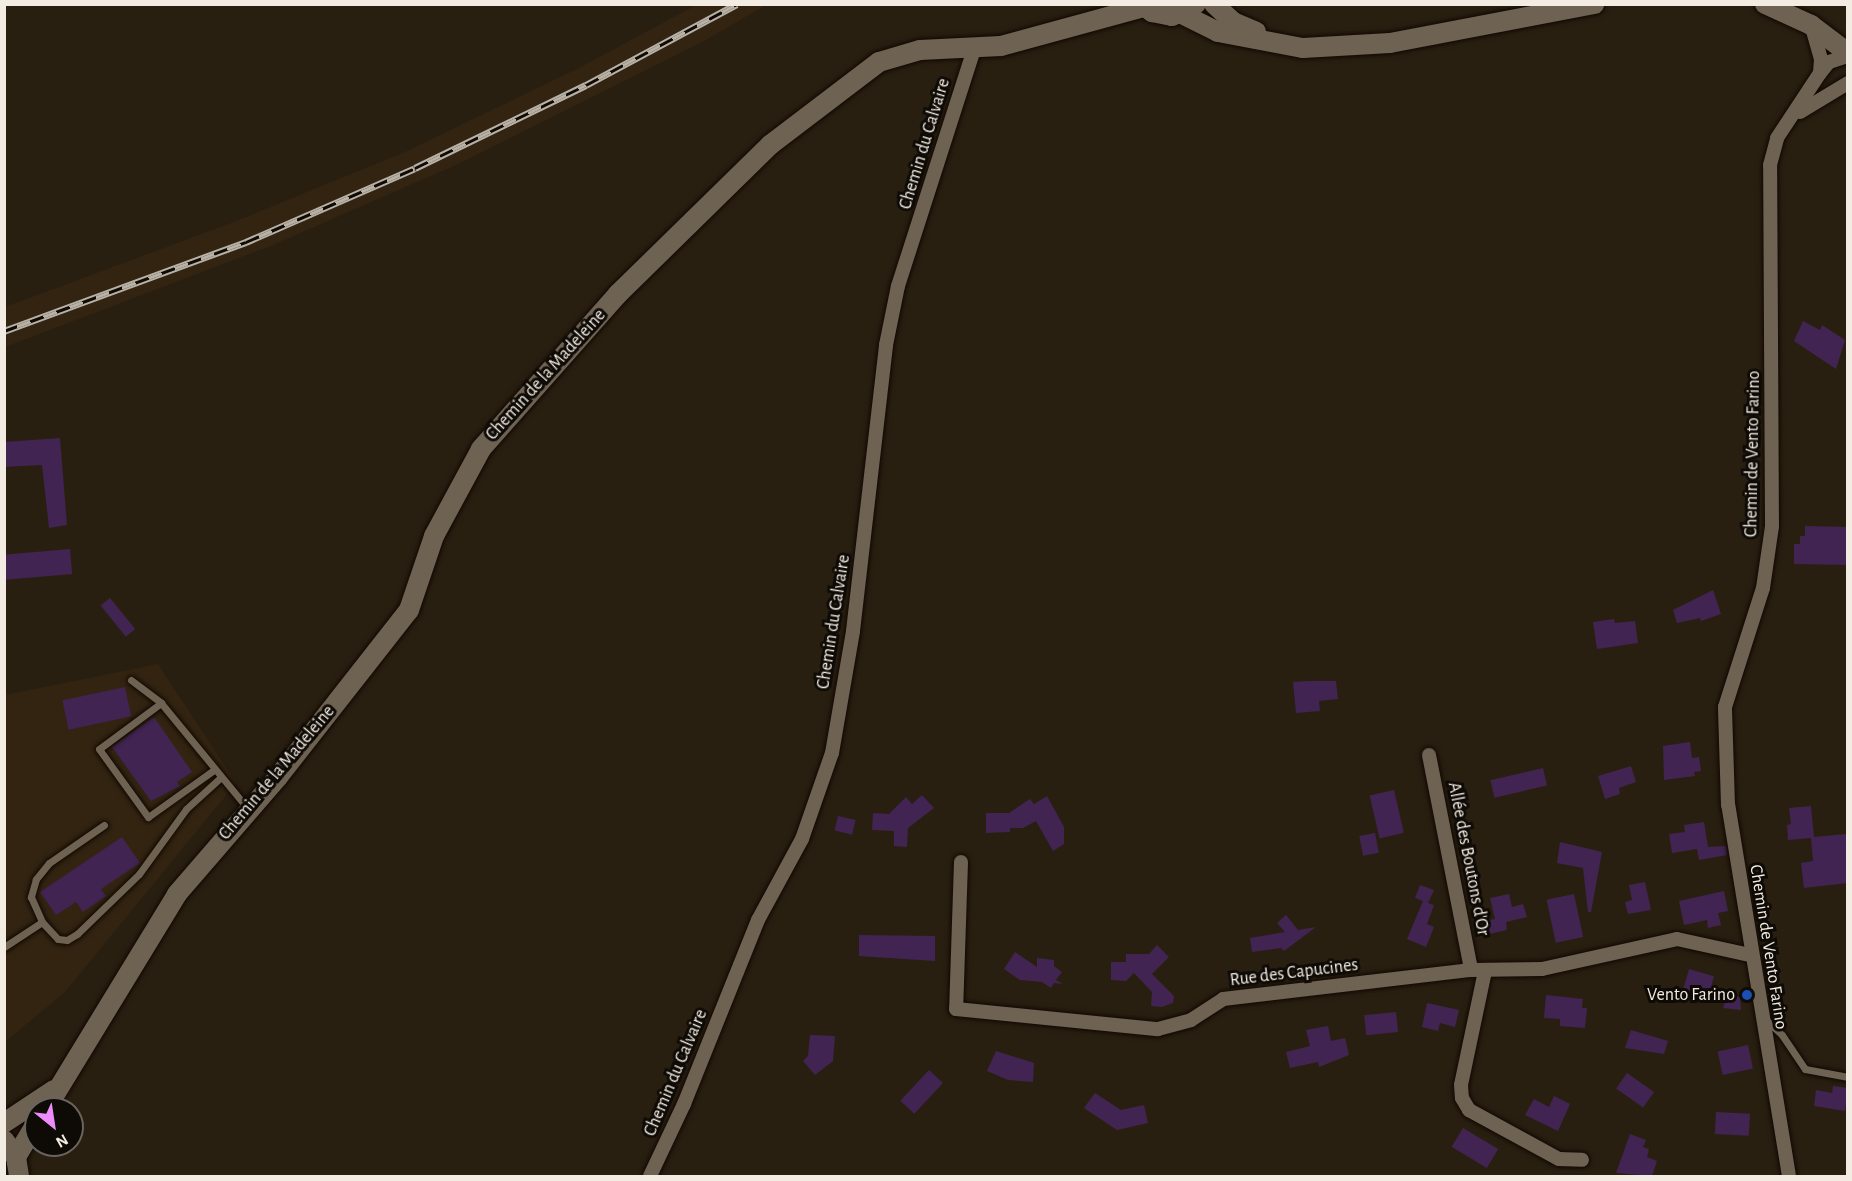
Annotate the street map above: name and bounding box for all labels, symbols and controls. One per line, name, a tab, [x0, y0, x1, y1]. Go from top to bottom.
street label: Chemin du Calvaire	[895, 76, 955, 212]
street label: Chemin de la Madeleine	[481, 305, 611, 445]
street label: Chemin de Vento Farino	[1741, 371, 1765, 537]
street label: Chemin du Calvaire	[813, 553, 855, 691]
street label: Chemin de la Madeleine	[214, 701, 340, 845]
street label: Allée des Boutons d'Or	[1443, 780, 1493, 938]
street label: Chemin de Vento Farino	[1744, 863, 1792, 1031]
street label: Rue des Capucines	[1229, 954, 1359, 992]
place label: Vento Farino	[1647, 984, 1735, 1006]
marker: Vento Farino	[1740, 988, 1754, 1002]
street label: Chemin du Calvaire	[640, 1006, 712, 1140]
north arrow	[24, 1097, 84, 1157]
text: N	[53, 1131, 71, 1151]

